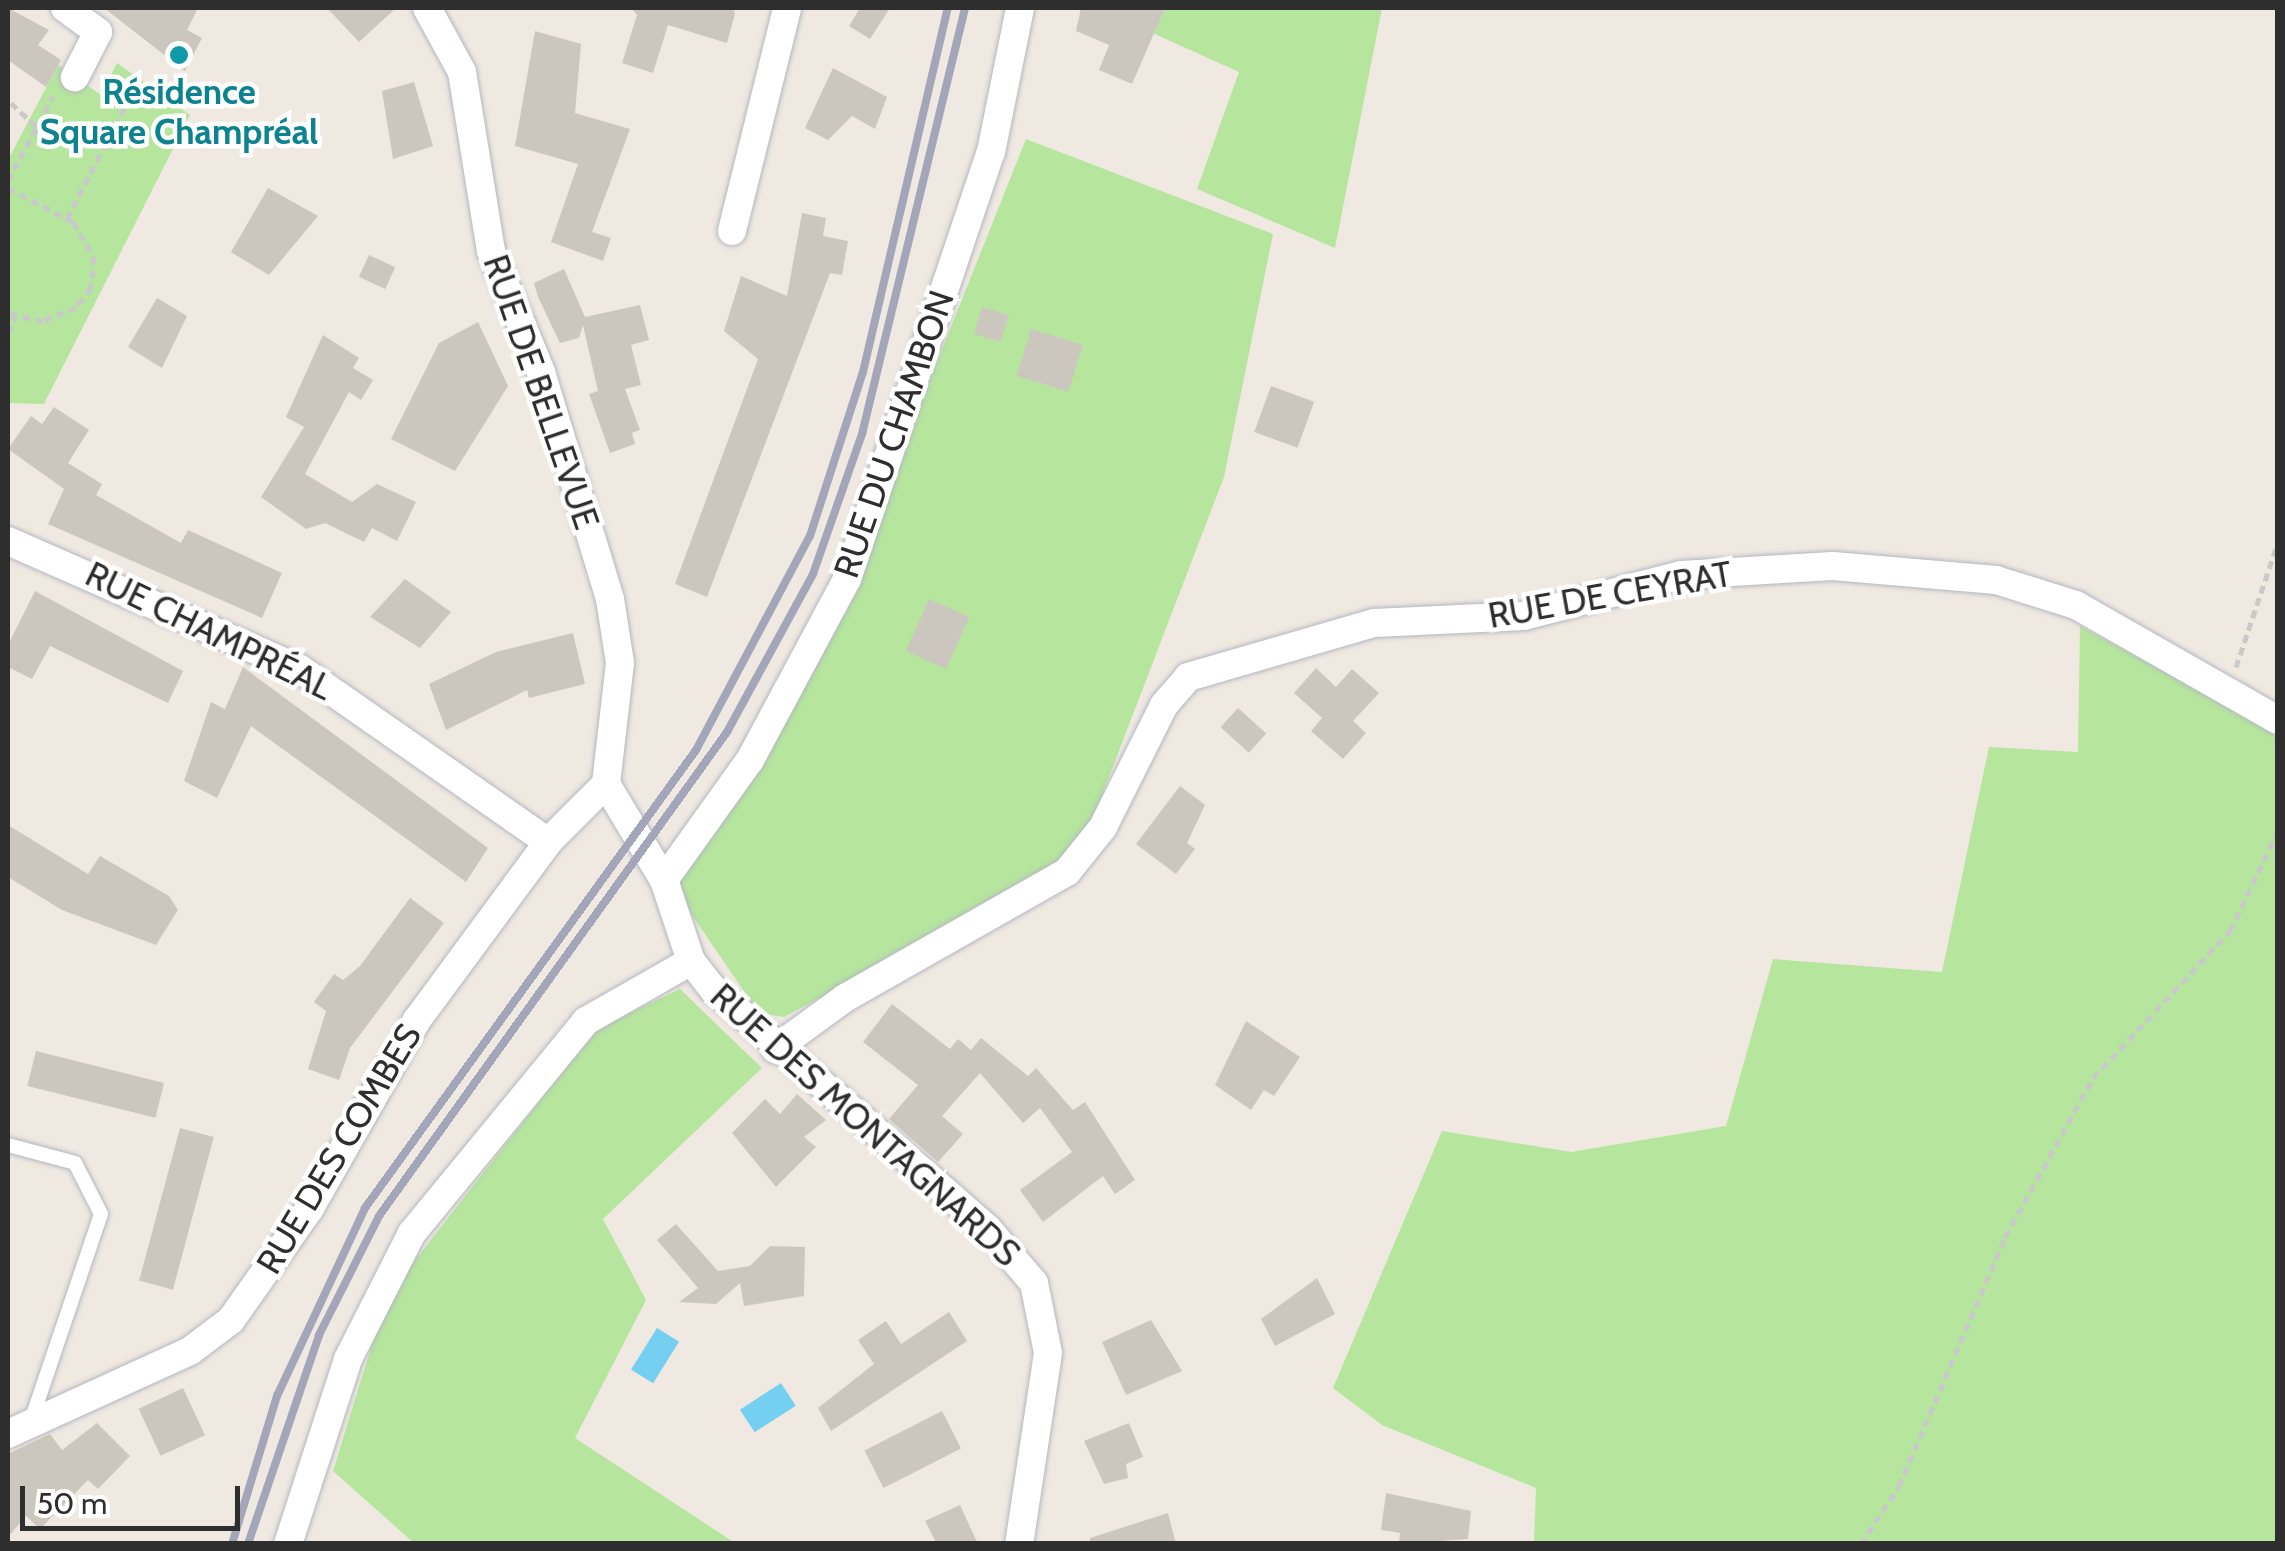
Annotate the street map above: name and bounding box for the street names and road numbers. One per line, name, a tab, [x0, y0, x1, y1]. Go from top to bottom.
street label: RUE DE BELLEVUE	[474, 249, 608, 535]
street label: RUE DU CHAMBON	[825, 285, 963, 583]
street label: RUE CHAMPRÉAL	[79, 553, 339, 709]
street label: RUE DE CEYRAT	[1485, 553, 1735, 637]
street label: RUE DES MONTAGNARDS	[702, 975, 1028, 1275]
street label: RUE DES COMBES	[248, 1017, 430, 1281]

